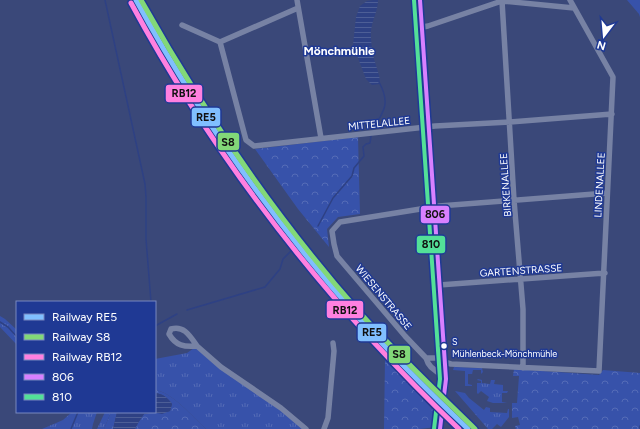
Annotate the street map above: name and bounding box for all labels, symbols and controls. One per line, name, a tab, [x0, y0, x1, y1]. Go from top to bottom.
north arrow	[584, 16, 624, 56]
text: N	[595, 38, 607, 53]
district label: Mönchmühle	[303, 44, 375, 58]
line badge: RB12	[165, 84, 203, 103]
text: RB12	[172, 87, 196, 100]
line badge: RE5	[191, 107, 221, 127]
text: RE5	[196, 111, 216, 124]
street label: MITTELALLEE	[347, 114, 411, 133]
line badge: S8	[217, 132, 240, 151]
text: S8	[221, 136, 235, 149]
street label: LINDENALLEE	[591, 152, 608, 218]
street label: BIRKENALLEE	[497, 153, 514, 217]
line badge: 806	[420, 205, 450, 224]
text: 806	[425, 208, 446, 221]
line badge: 810	[416, 235, 446, 254]
text: 810	[422, 238, 440, 251]
street label: GARTENSTRASSE	[479, 261, 563, 280]
street label: WIESENSTRASSE	[353, 262, 415, 333]
line badge: RB12	[326, 300, 364, 319]
legend	[16, 301, 156, 413]
text: RB12	[333, 304, 357, 317]
text: Railway RE5	[52, 310, 117, 324]
line badge: RE5	[357, 323, 387, 342]
text: RE5	[362, 326, 382, 339]
text: Railway S8	[52, 330, 110, 344]
place label: S Mühlenbeck-Mönchmühle	[452, 336, 557, 359]
marker: S Mühlenbeck-Mönchmühle	[439, 341, 449, 351]
line badge: S8	[388, 345, 411, 364]
text: S8	[392, 348, 406, 361]
text: Railway RB12	[52, 350, 122, 364]
text: 806	[52, 370, 74, 384]
text: 810	[52, 390, 72, 404]

